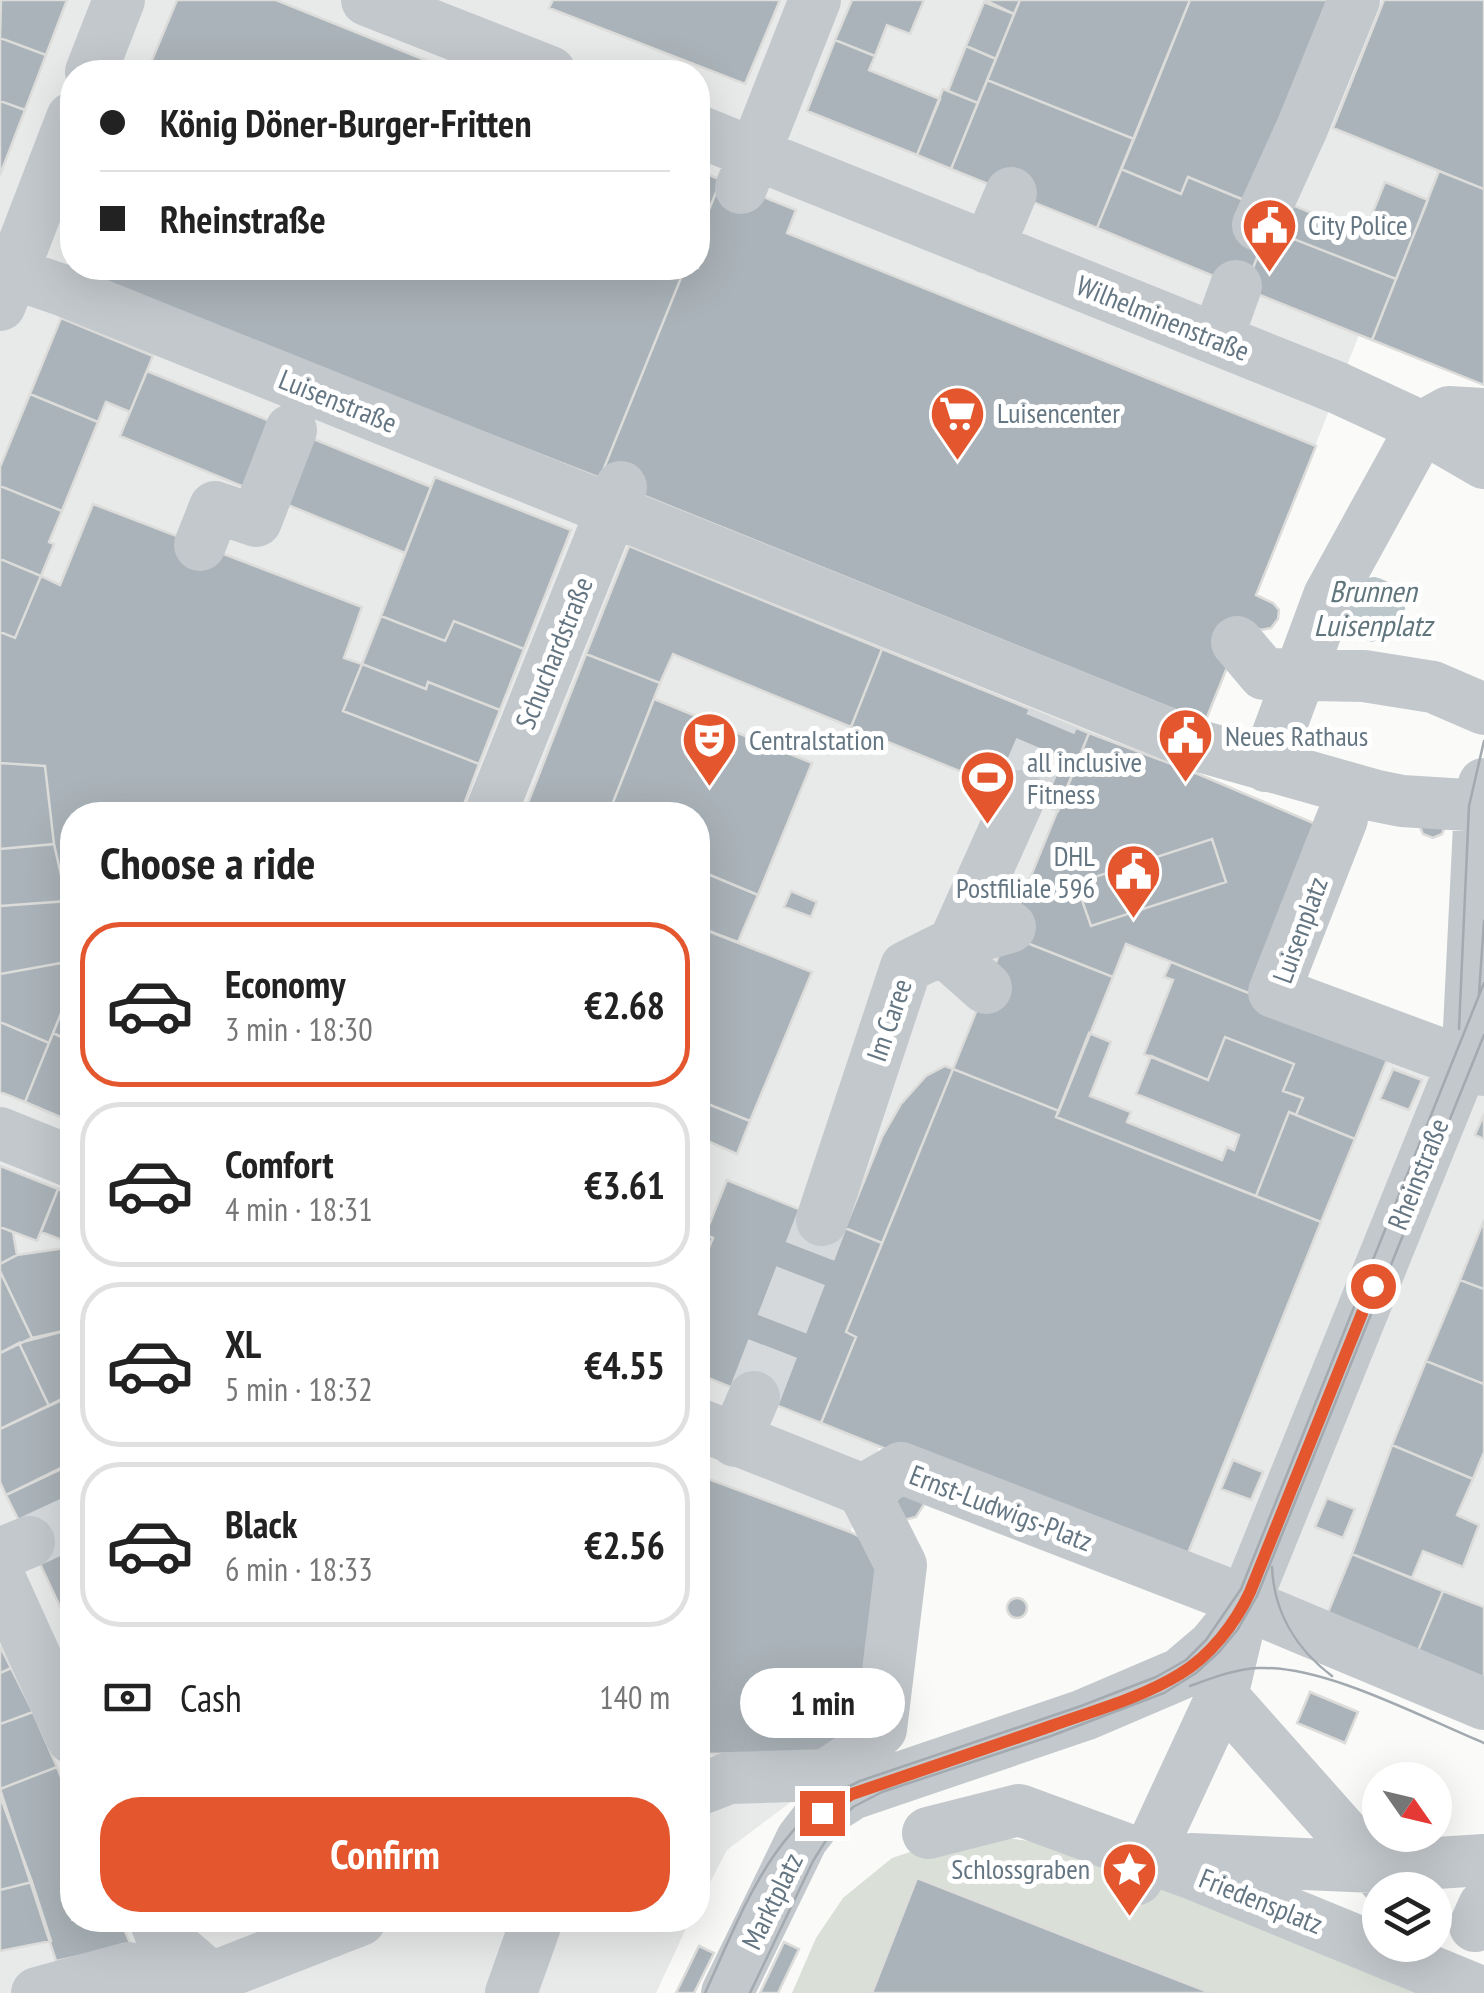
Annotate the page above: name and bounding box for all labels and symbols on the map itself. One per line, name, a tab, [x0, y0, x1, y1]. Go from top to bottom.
public building icon: City Police	[1239, 195, 1299, 274]
place label: City Police	[1308, 206, 1408, 243]
street label: Wilhelminenstraße	[1071, 266, 1255, 369]
street label: Luisenstraße	[274, 360, 403, 441]
supermarket icon: Luisencenter	[928, 383, 988, 462]
place label: Luisencenter	[997, 394, 1120, 431]
street label: Schuchardstraße	[506, 571, 601, 734]
water label: Brunnen Luisenplatz	[1314, 571, 1435, 644]
public building icon: Neues Rathaus	[1156, 706, 1216, 785]
theatre icon: Centralstation	[680, 710, 740, 789]
place label: Neues Rathaus	[1225, 717, 1368, 754]
place label: Centralstation	[749, 721, 885, 758]
place label: all inclusive Fitness	[1027, 743, 1142, 812]
sports icon: all inclusive Fitness	[958, 748, 1018, 827]
place label: DHL Postfiliale 596	[956, 837, 1095, 906]
public building icon: DHL Postfiliale 596	[1104, 842, 1164, 921]
street label: Luisenplatz	[1263, 872, 1336, 988]
street label: Im Caree	[857, 974, 920, 1066]
street label: Rheinstraße	[1378, 1113, 1457, 1235]
route start	[1351, 1264, 1396, 1309]
street label: Ernst-Ludwigs-Platz	[905, 1456, 1098, 1559]
callout: 1 min	[740, 1668, 904, 1738]
north arrow	[1362, 1762, 1452, 1852]
route end	[800, 1791, 845, 1836]
place icon: Schlossgraben	[1099, 1839, 1159, 1918]
street label: Marktplatz	[732, 1846, 811, 1955]
place label: Schlossgraben	[951, 1850, 1090, 1887]
street label: Friedensplatz	[1194, 1859, 1328, 1942]

